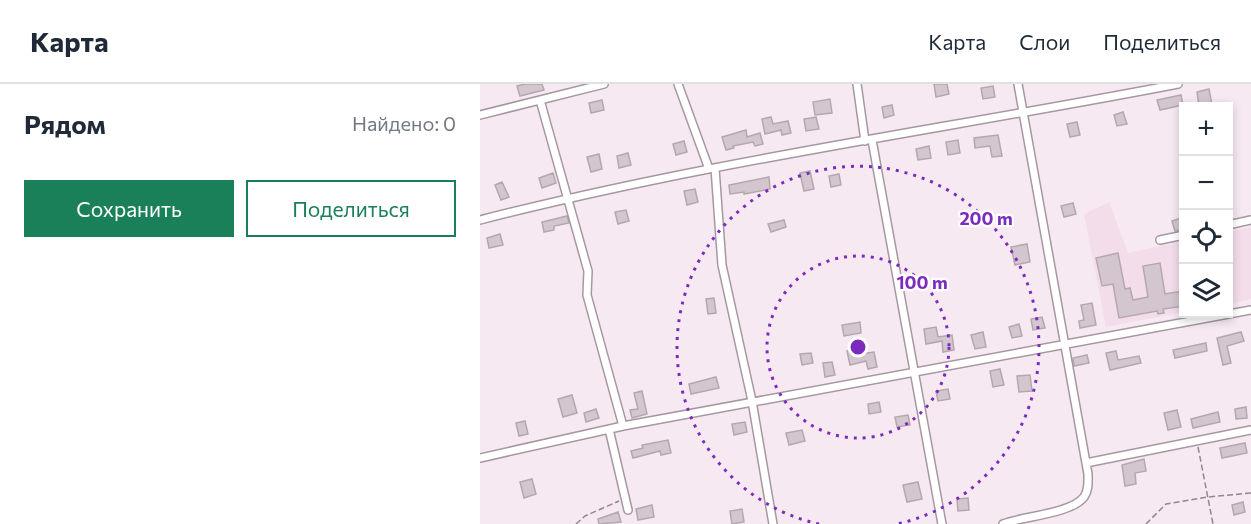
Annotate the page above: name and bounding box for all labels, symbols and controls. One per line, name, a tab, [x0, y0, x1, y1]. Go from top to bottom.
text: Карта	[30, 24, 109, 58]
text: Карта	[928, 29, 986, 54]
text: Слои	[1019, 29, 1070, 54]
text: Поделиться	[1103, 29, 1221, 54]
map controls	[1179, 102, 1233, 318]
button: +	[1179, 102, 1233, 156]
text: Рядом	[24, 108, 106, 139]
text: Найдено: 0	[352, 111, 456, 135]
button: −	[1179, 156, 1233, 210]
button: Сохранить	[24, 180, 234, 237]
button: Поделиться	[246, 180, 456, 237]
text: 200 m	[959, 207, 1013, 229]
button: locate	[1179, 210, 1233, 264]
button: layers	[1179, 264, 1233, 318]
text: 100 m	[896, 271, 948, 293]
centre of rings	[848, 337, 868, 357]

